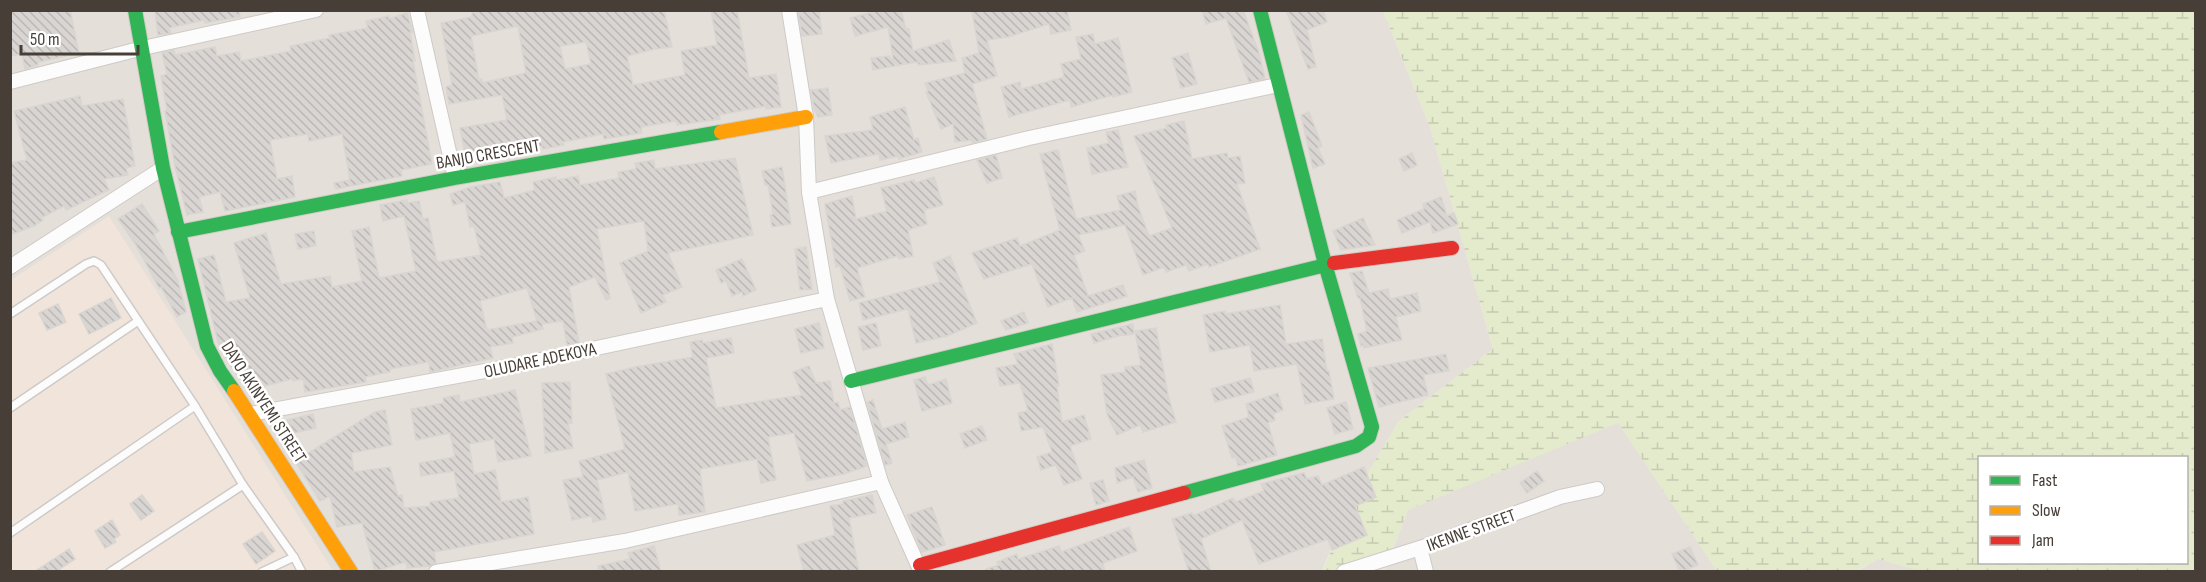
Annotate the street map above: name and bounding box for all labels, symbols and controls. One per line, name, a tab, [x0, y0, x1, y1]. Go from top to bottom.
scale bar	[21, 18, 138, 56]
text: 50 m	[30, 29, 60, 50]
street label: BANJO CRESCENT	[435, 135, 542, 174]
street label: DAYO AKINYEMI STREET	[217, 338, 311, 467]
street label: OLUDARE ADEKOYA	[482, 338, 598, 383]
legend	[1978, 456, 2188, 564]
text: Fast	[2032, 470, 2058, 491]
text: Slow	[2032, 500, 2061, 521]
street label: IKENNE STREET	[1424, 505, 1519, 556]
text: Jam	[2031, 530, 2054, 551]

